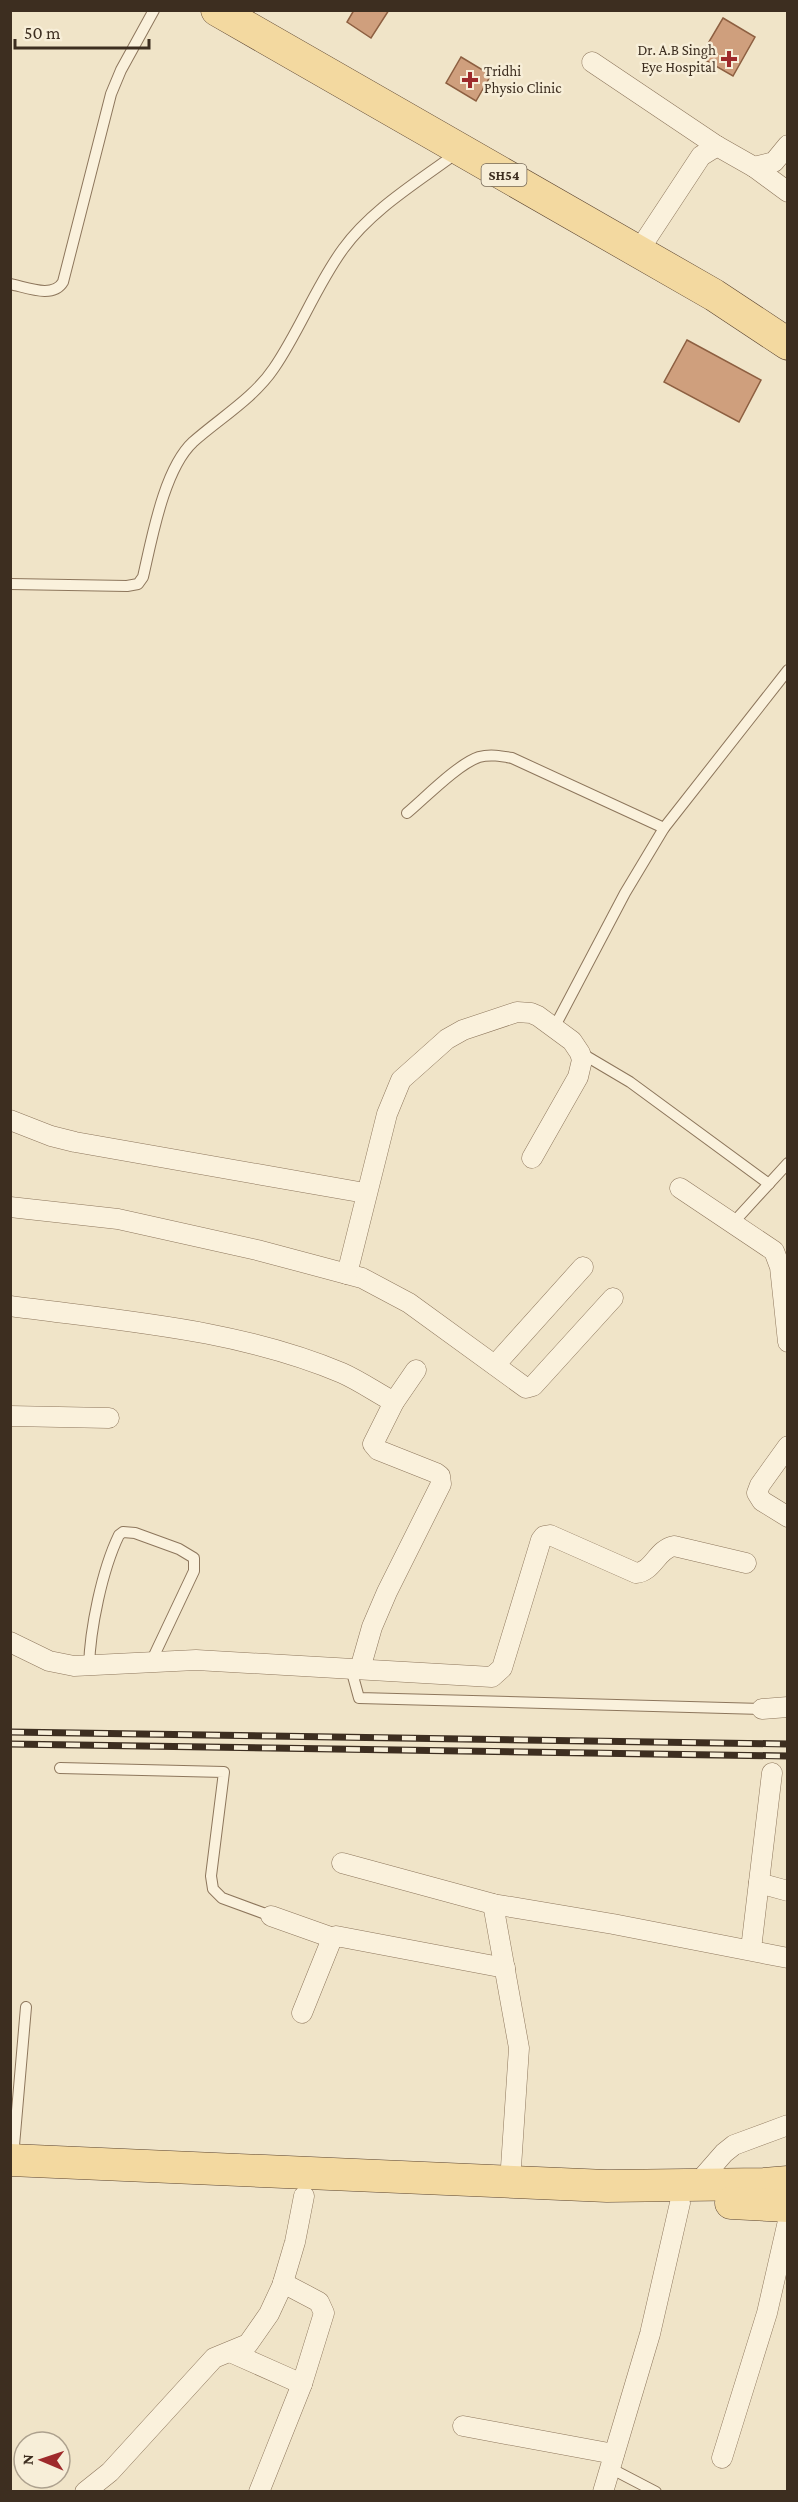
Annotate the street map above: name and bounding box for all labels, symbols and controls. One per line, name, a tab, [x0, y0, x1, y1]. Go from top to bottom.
scale bar	[15, 12, 148, 50]
text: 50 m	[24, 23, 61, 43]
place label: Dr. A.B Singh Eye Hospital	[637, 42, 716, 76]
marker: Dr. A.B Singh Eye Hospital	[720, 50, 738, 68]
place label: Tridhi Physio Clinic	[484, 63, 562, 97]
marker: Tridhi Physio Clinic	[461, 71, 479, 89]
road number: SH54	[482, 164, 526, 186]
north arrow	[12, 2430, 72, 2490]
text: N	[19, 2454, 36, 2465]

